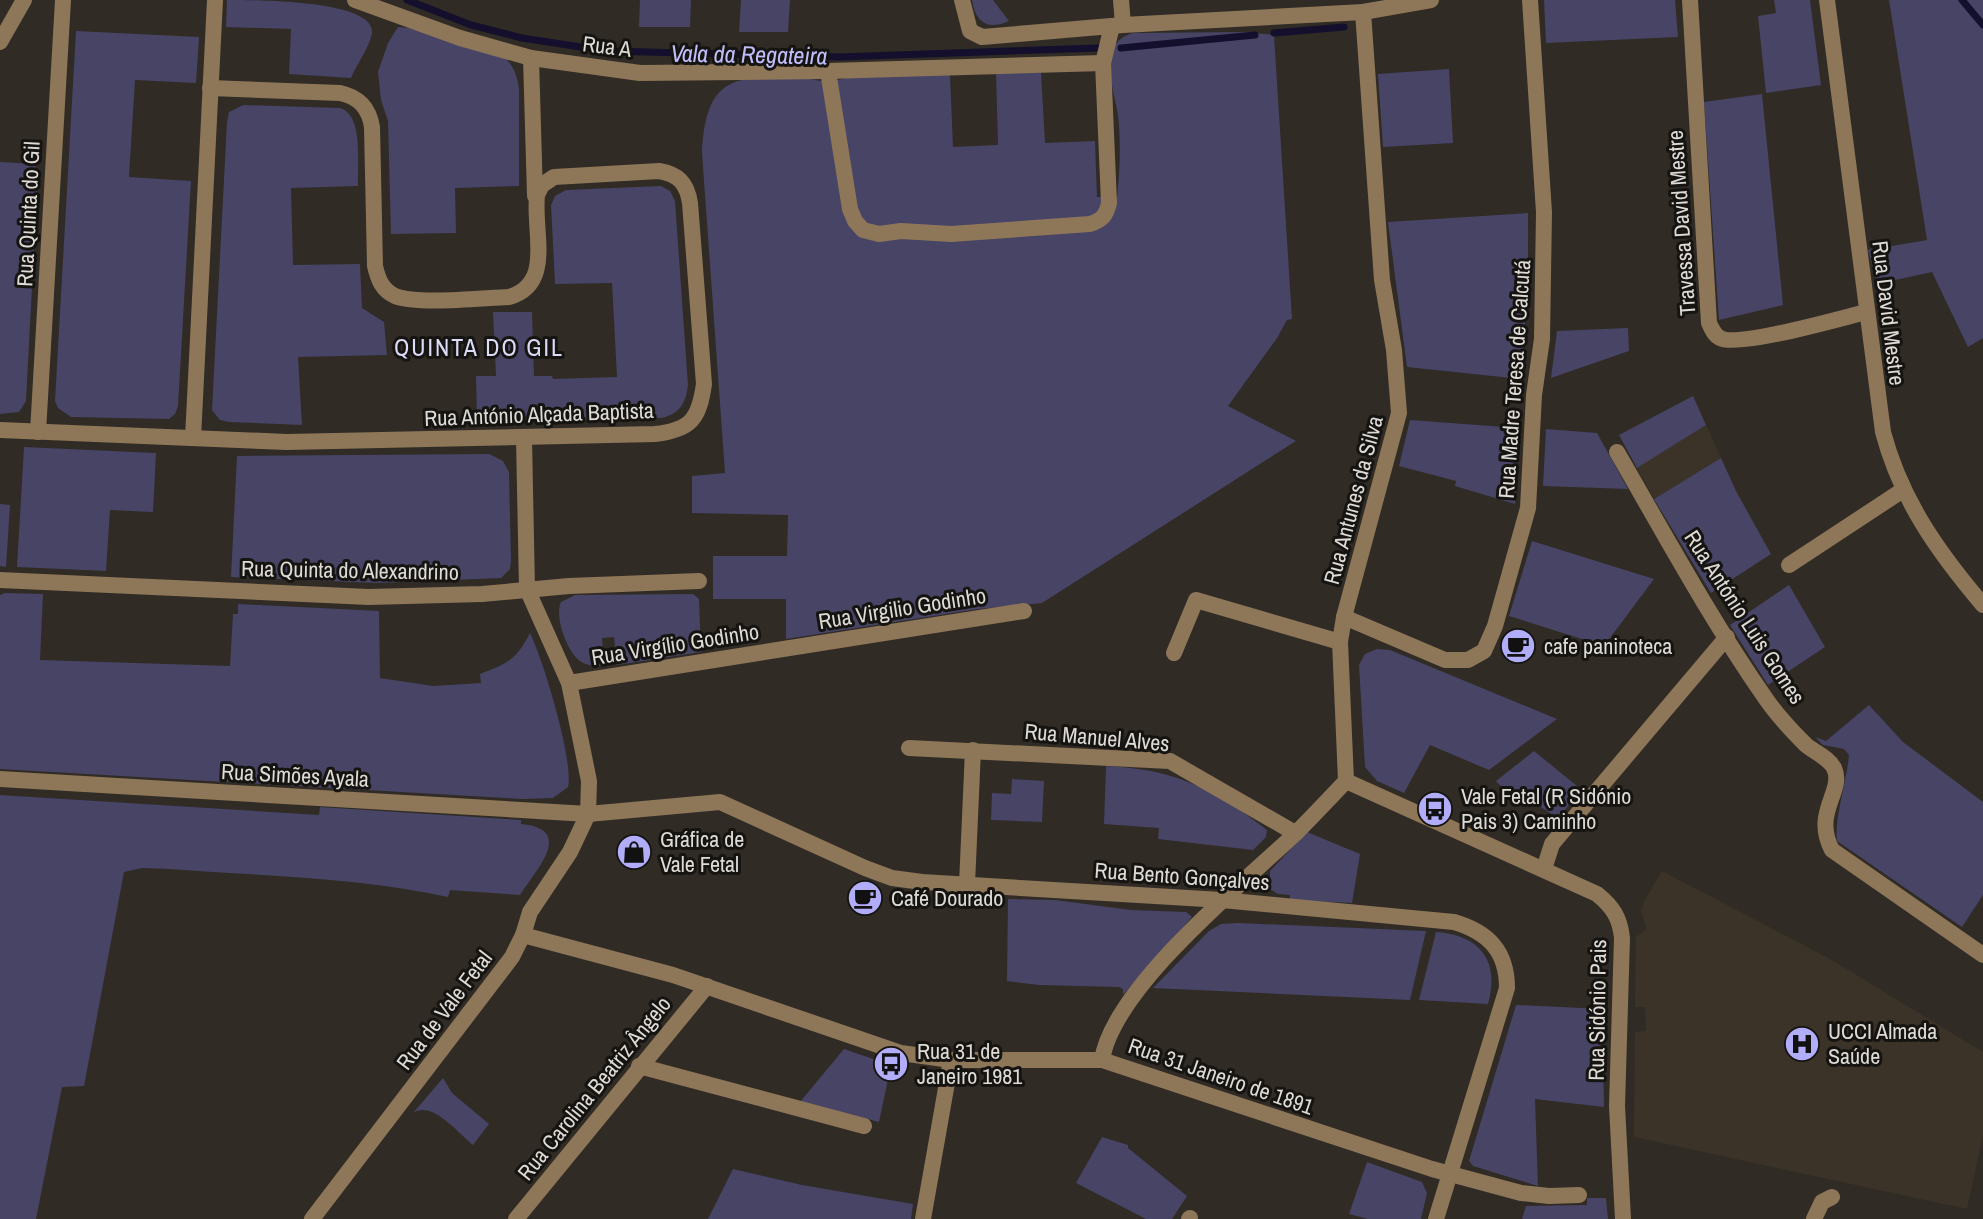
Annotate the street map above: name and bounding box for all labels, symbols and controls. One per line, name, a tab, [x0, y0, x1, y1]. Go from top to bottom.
street label: Rua A	[581, 28, 634, 64]
water label: Vala da Regateira	[670, 37, 828, 71]
street label: Travessa David Mestre	[1660, 129, 1702, 317]
street label: Rua Quinta do Gil	[9, 141, 47, 287]
street label: Rua David Mestre	[1865, 239, 1913, 387]
street label: Rua Madre Teresa de Calcutá	[1491, 259, 1537, 499]
district label: QUINTA DO GIL	[394, 331, 564, 363]
street label: Rua António Alçada Baptista	[424, 395, 654, 433]
street label: Rua Antunes da Silva	[1316, 412, 1390, 588]
street label: Rua António Luis Gomes	[1678, 524, 1812, 710]
street label: Rua Quinta do Alexandrino	[241, 553, 459, 587]
street label: Rua Virgilio Godinho	[816, 580, 988, 636]
street label: Rua Virgílio Godinho	[589, 616, 761, 672]
cafe icon: cafe paninoteca	[1499, 627, 1537, 665]
place label: cafe paninoteca	[1544, 631, 1672, 661]
street label: Rua Manuel Alves	[1023, 716, 1171, 758]
street label: Rua Simões Ayala	[220, 756, 370, 794]
place label: Vale Fetal (R Sidónio Pais 3) Caminho	[1461, 781, 1631, 836]
bus stop icon: Vale Fetal (R Sidónio Pais 3) Caminho	[1416, 790, 1454, 828]
place label: Gráfica de Vale Fetal	[660, 824, 744, 879]
shop icon: Gráfica de Vale Fetal	[615, 833, 653, 871]
street label: Rua Bento Gonçalves	[1093, 855, 1271, 897]
cafe icon: Café Dourado	[846, 879, 884, 917]
place label: Café Dourado	[891, 883, 1003, 913]
street label: Rua Sidónio Pais	[1581, 939, 1613, 1081]
street label: Rua de Vale Fetal	[389, 944, 499, 1076]
street label: Rua Carolina Beatriz Ângelo	[510, 990, 678, 1186]
place label: UCCI Almada Saúde	[1828, 1016, 1937, 1071]
hospital icon: UCCI Almada Saúde	[1783, 1025, 1821, 1063]
street label: Rua 31 Janeiro de 1891	[1125, 1030, 1317, 1122]
place label: Rua 31 de Janeiro 1981	[917, 1036, 1022, 1091]
bus stop icon: Rua 31 de Janeiro 1981	[872, 1045, 910, 1083]

